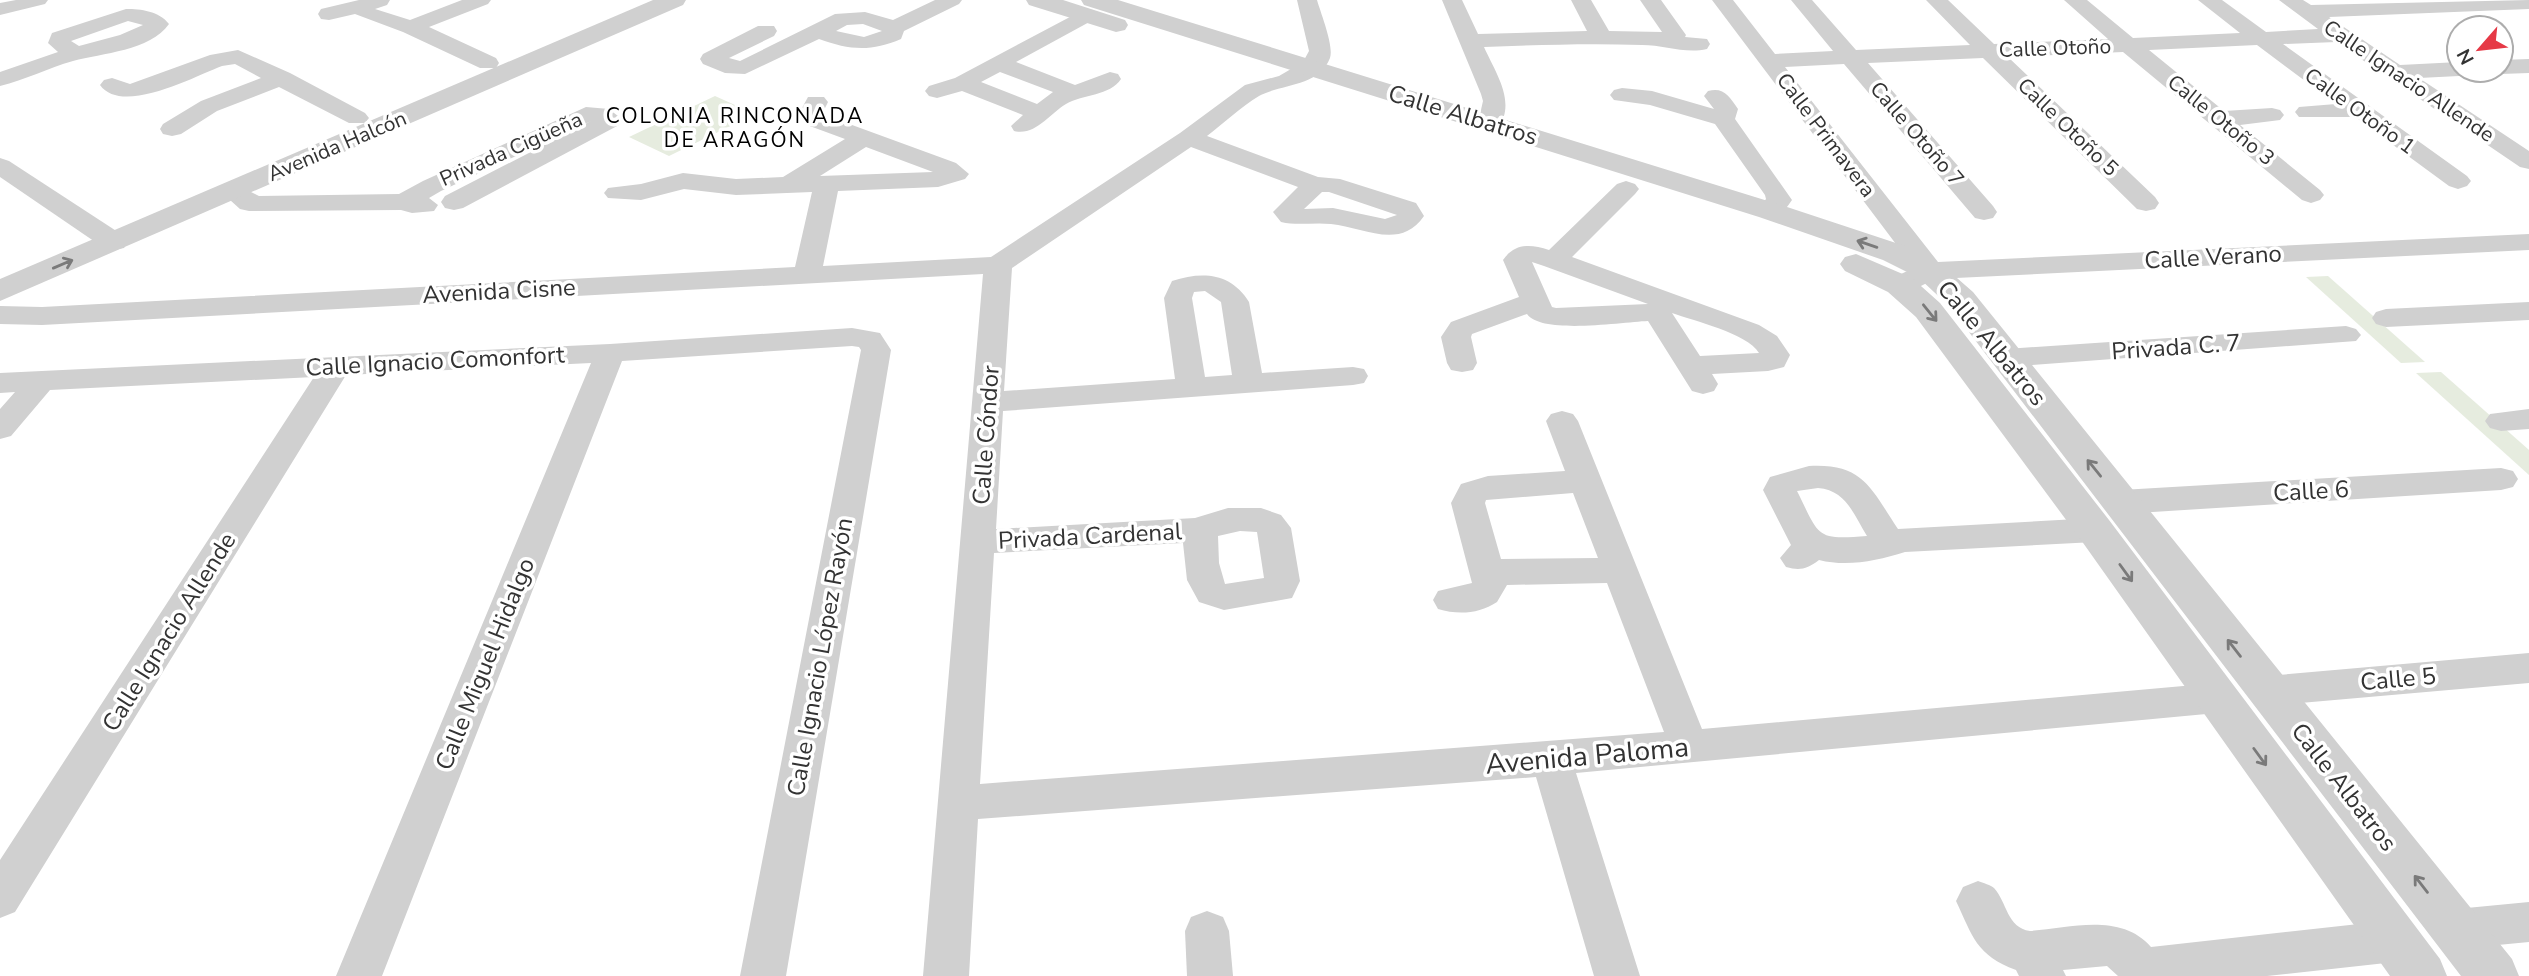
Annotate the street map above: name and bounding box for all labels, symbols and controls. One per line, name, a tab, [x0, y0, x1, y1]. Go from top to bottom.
street label: Calle Ignacio Allende	[2318, 13, 2500, 149]
north arrow	[2445, 14, 2515, 84]
street label: Calle Otoño	[1998, 32, 2112, 64]
text: N	[2451, 44, 2481, 69]
street label: Calle Otoño 1	[2299, 61, 2421, 161]
street label: Calle Primavera	[1770, 67, 1882, 203]
street label: Calle Otoño 3	[2161, 68, 2281, 172]
street label: Calle Otoño 5	[2011, 72, 2125, 182]
street label: Calle Otoño 7	[1864, 76, 1970, 192]
street label: Calle Albatros	[1384, 77, 1542, 153]
district label: COLONIA RINCONADA DE ARAGÓN	[606, 102, 864, 154]
street label: Avenida Halcón	[263, 104, 411, 188]
street label: Privada Cigüeña	[435, 105, 587, 193]
one-way arrow	[1857, 237, 1879, 249]
street label: Calle Verano	[2143, 237, 2283, 277]
one-way arrow	[51, 257, 73, 270]
street label: Avenida Cisne	[421, 271, 577, 311]
street label: Calle Albatros	[1930, 274, 2054, 412]
one-way arrow	[1922, 304, 1938, 322]
street label: Privada C. 7	[2110, 327, 2242, 367]
street label: Calle Ignacio Comonfort	[305, 338, 566, 384]
street label: Calle Cóndor	[965, 364, 1007, 506]
one-way arrow	[2086, 460, 2102, 478]
street label: Calle 6	[2272, 473, 2350, 509]
street label: Calle Ignacio López Rayón	[780, 515, 860, 799]
street label: Privada Cardenal	[997, 515, 1183, 557]
street label: Calle Ignacio Allende	[95, 526, 243, 738]
street label: Calle Miguel Hidalgo	[428, 553, 542, 775]
one-way arrow	[2119, 563, 2133, 582]
one-way arrow	[2226, 639, 2242, 657]
street label: Calle 5	[2359, 660, 2437, 698]
street label: Calle Albatros	[2284, 716, 2404, 858]
street label: Avenida Paloma	[1484, 728, 1690, 784]
one-way arrow	[2253, 747, 2267, 766]
one-way arrow	[2413, 875, 2428, 893]

